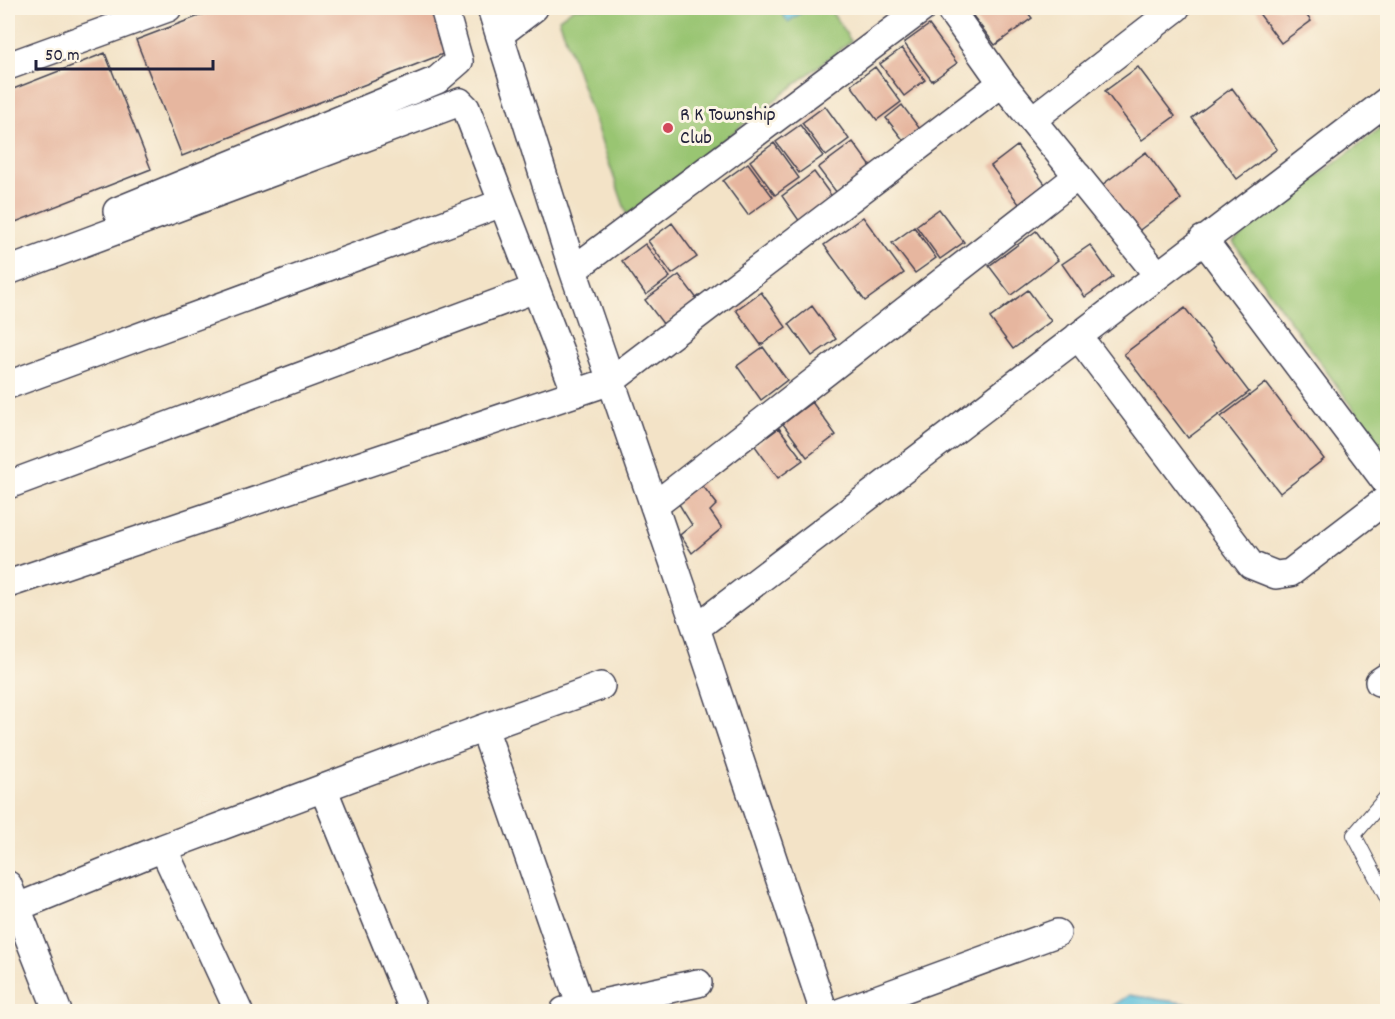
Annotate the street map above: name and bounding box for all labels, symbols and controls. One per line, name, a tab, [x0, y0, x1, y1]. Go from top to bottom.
scale bar	[36, 33, 213, 71]
text: 50 m	[45, 44, 80, 69]
place label: R K Township Club	[680, 102, 776, 153]
marker: R K Township Club	[661, 121, 675, 135]

